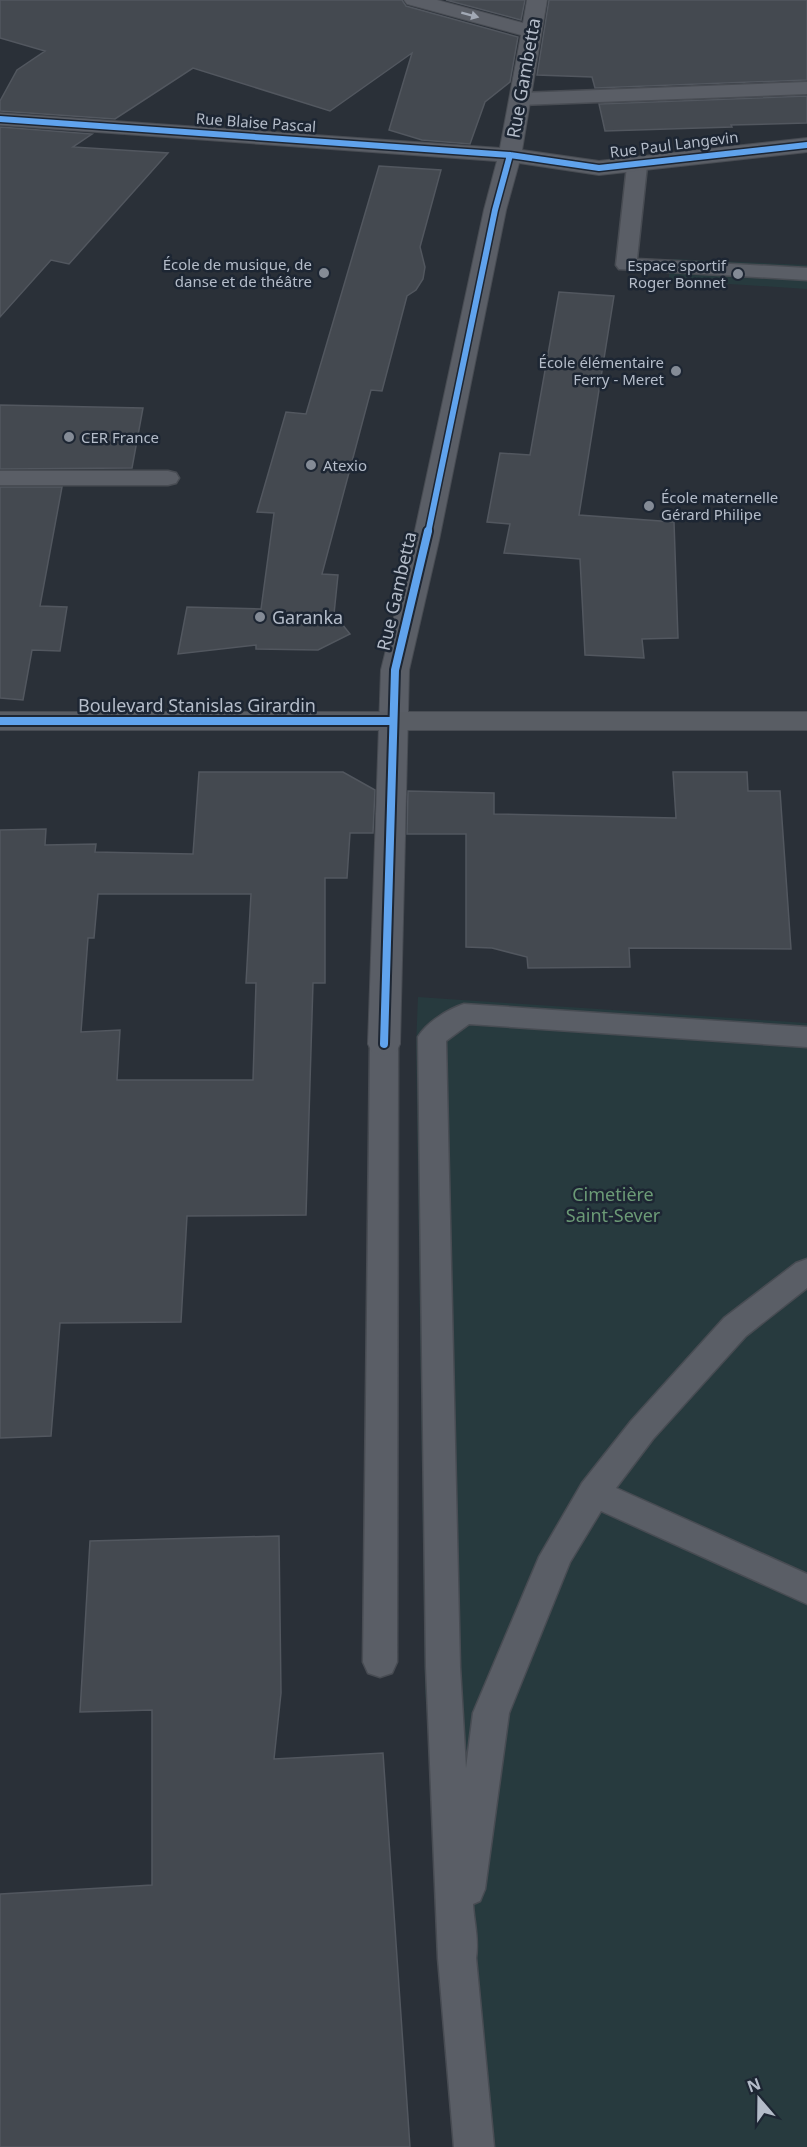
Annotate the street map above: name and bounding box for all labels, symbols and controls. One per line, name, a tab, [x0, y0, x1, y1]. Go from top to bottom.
one-way arrow	[461, 11, 479, 21]
street label: Rue Gambetta	[501, 16, 545, 140]
street label: Rue Blaise Pascal	[195, 108, 317, 136]
street label: Rue Paul Langevin	[609, 126, 739, 162]
place label: École de musique, de danse et de théâtre	[163, 254, 312, 291]
place label: Espace sportif Roger Bonnet	[627, 255, 727, 292]
marker: École de musique, de danse et de théâtre	[317, 266, 331, 280]
marker: Espace sportif Roger Bonnet	[731, 267, 745, 281]
place label: École élémentaire Ferry - Meret	[539, 352, 665, 389]
marker: École élémentaire Ferry - Meret	[669, 364, 683, 378]
place label: CER France	[81, 427, 159, 447]
marker: CER France	[62, 430, 76, 444]
place label: Atexio	[323, 455, 367, 475]
marker: Atexio	[304, 458, 318, 472]
place label: École maternelle Gérard Philipe	[661, 487, 778, 524]
marker: École maternelle Gérard Philipe	[642, 499, 656, 513]
street label: Rue Gambetta	[371, 529, 421, 653]
place label: Garanka	[272, 605, 343, 629]
marker: Garanka	[253, 610, 267, 624]
street label: Boulevard Stanislas Girardin	[78, 693, 316, 717]
park label: Cimetière Saint-Sever	[566, 1182, 661, 1227]
north arrow	[729, 2069, 789, 2129]
text: N	[744, 2072, 764, 2097]

